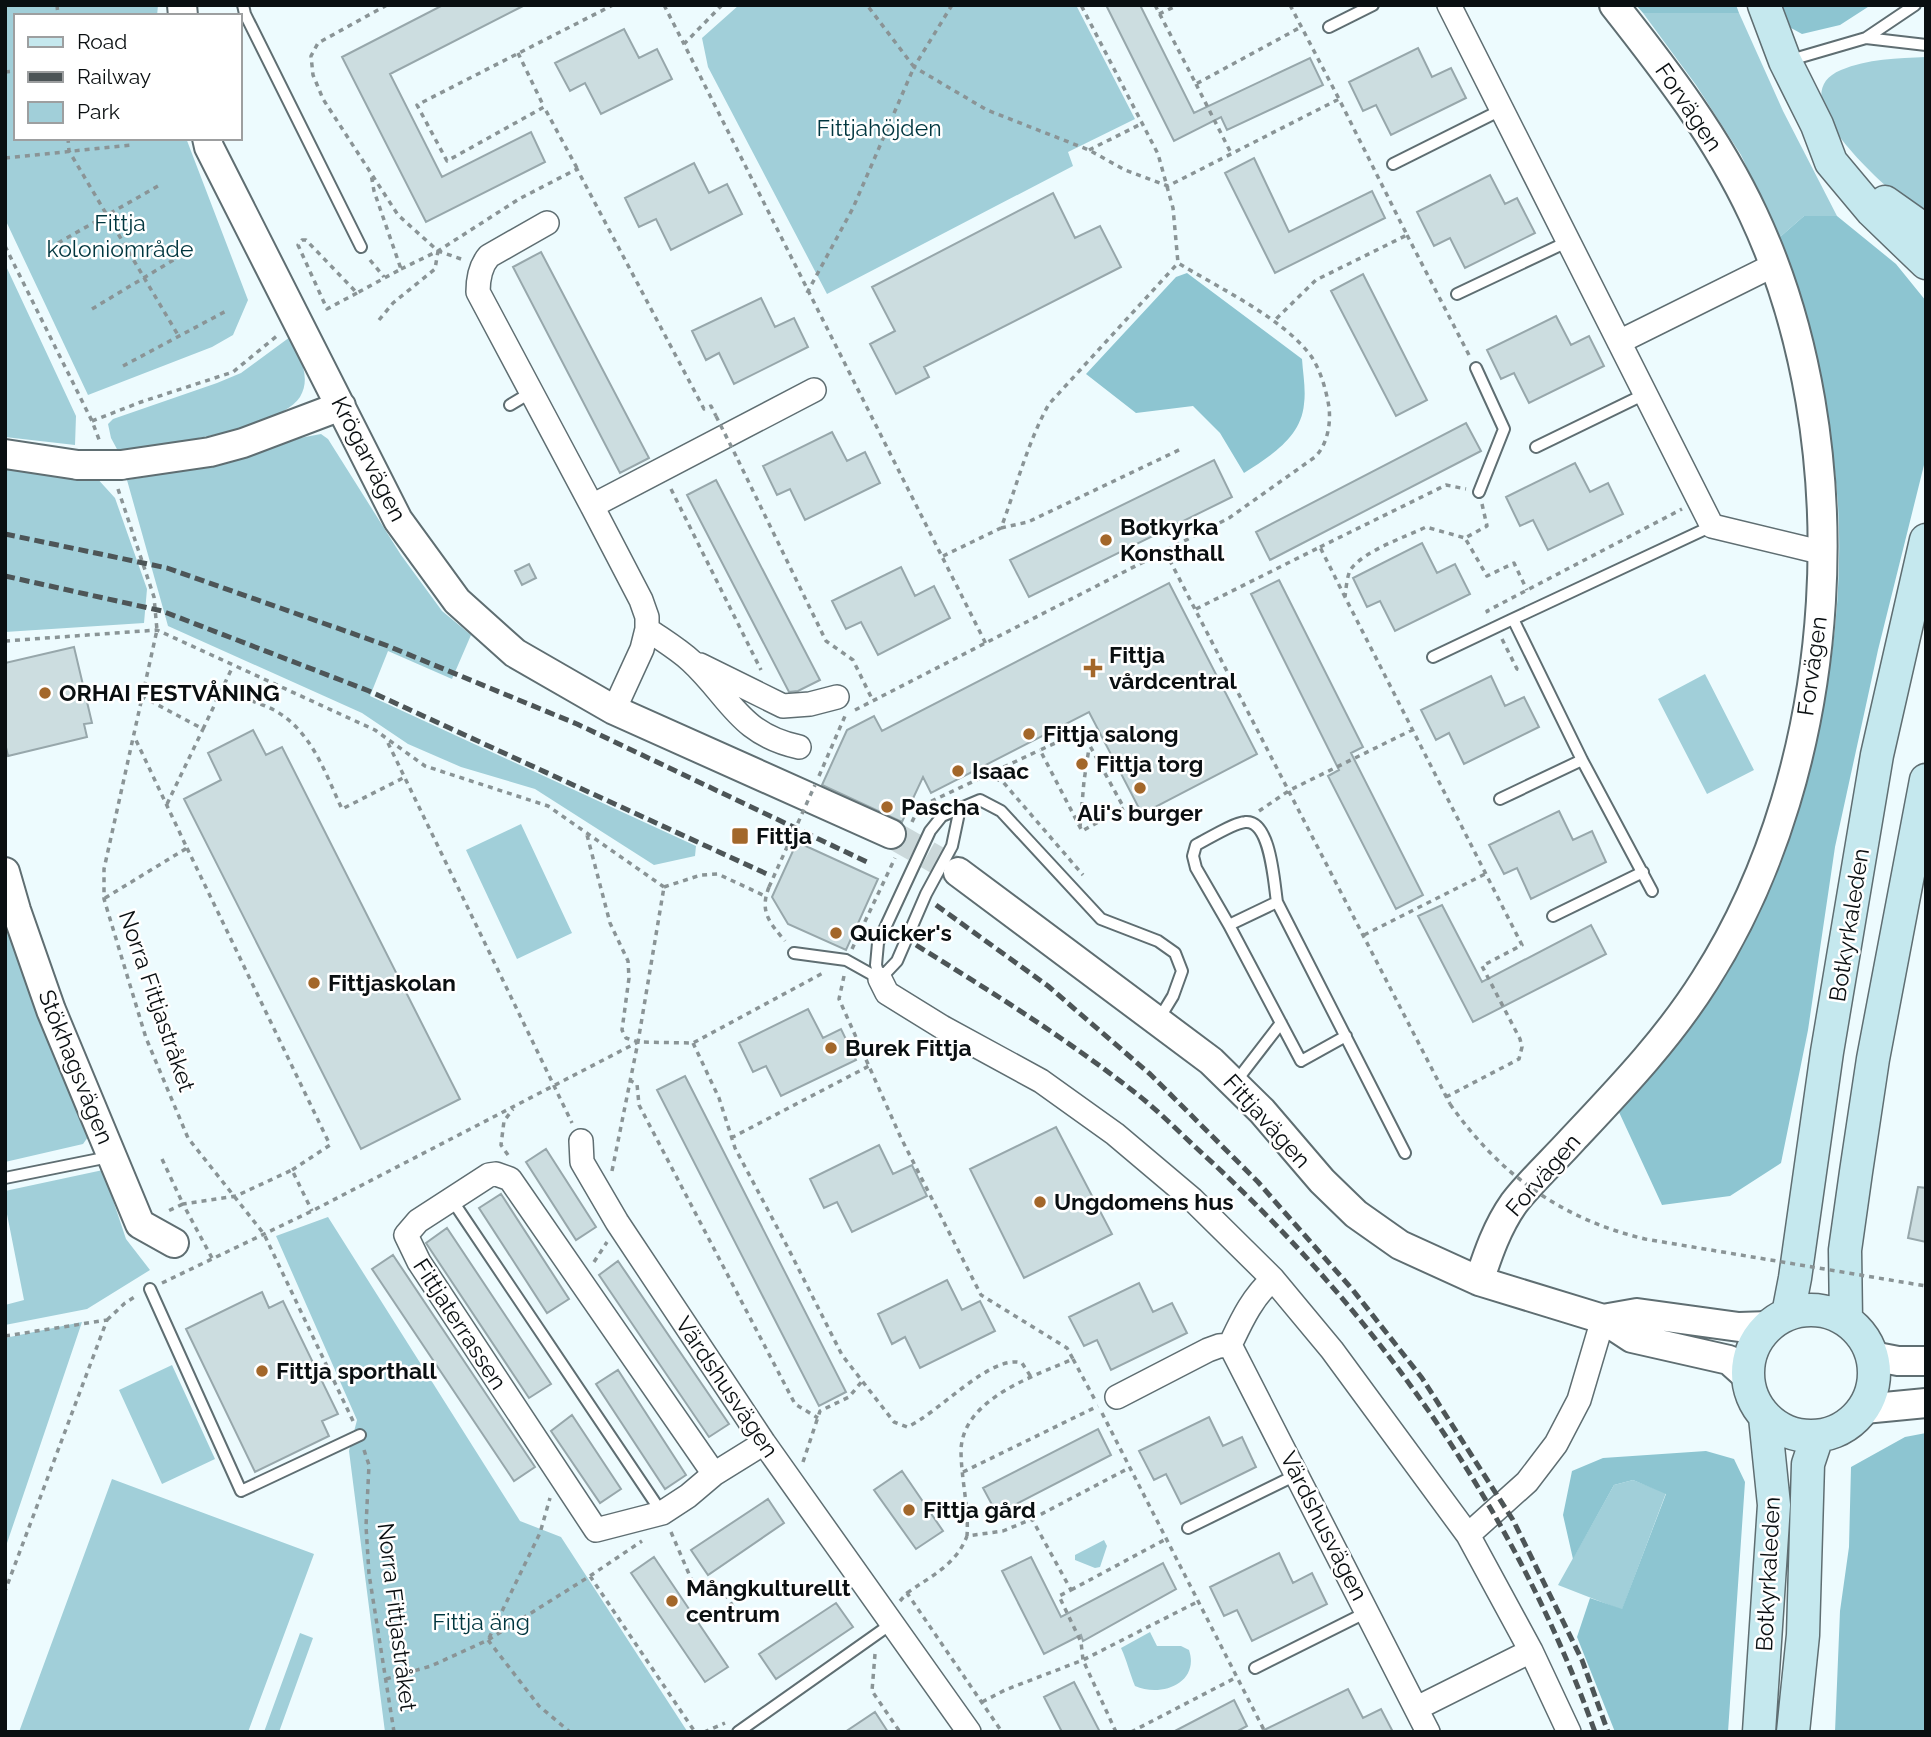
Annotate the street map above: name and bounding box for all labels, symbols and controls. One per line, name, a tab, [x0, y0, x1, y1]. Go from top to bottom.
legend	[14, 14, 242, 140]
text: Road	[77, 29, 127, 54]
street label: Forvägen	[1650, 58, 1729, 156]
text: Railway	[77, 64, 151, 89]
text: Park	[77, 99, 120, 124]
park label: Fittjahöjden	[816, 114, 942, 141]
park label: Fittja koloniområde	[47, 209, 193, 262]
street label: Krögarvägen	[326, 392, 412, 526]
place label: Botkyrka Konsthall	[1120, 513, 1225, 566]
marker: Botkyrka Konsthall	[1098, 532, 1114, 548]
street label: Forvägen	[1791, 614, 1832, 717]
place label: Fittja vårdcentral	[1109, 641, 1237, 694]
marker: Fittja vårdcentral	[1083, 658, 1103, 678]
place label: ORHAI FESTVÅNING	[59, 679, 280, 706]
marker: ORHAI FESTVÅNING	[37, 685, 53, 701]
place label: Fittja salong	[1043, 720, 1179, 747]
marker: Fittja salong	[1021, 726, 1037, 742]
place label: Fittja torg	[1096, 750, 1203, 777]
marker: Fittja torg	[1074, 756, 1090, 772]
place label: Isaac	[972, 757, 1029, 784]
marker: Isaac	[950, 763, 966, 779]
marker: Ali's burger	[1132, 780, 1148, 796]
place label: Pascha	[901, 793, 980, 820]
marker: Pascha	[879, 799, 895, 815]
place label: Ali's burger	[1077, 799, 1203, 826]
place label: Fittja	[756, 822, 812, 849]
marker: Fittja	[730, 826, 750, 846]
street label: Botkyrkaleden	[1823, 846, 1874, 1004]
street label: Norra Fittjastråket	[114, 907, 201, 1095]
place label: Quicker's	[850, 919, 952, 946]
marker: Quicker's	[828, 925, 844, 941]
place label: Fittjaskolan	[328, 969, 456, 996]
marker: Fittjaskolan	[306, 975, 322, 991]
street label: Stökhagsvägen	[33, 986, 120, 1148]
place label: Burek Fittja	[845, 1034, 972, 1061]
marker: Burek Fittja	[823, 1040, 839, 1056]
street label: Fittjavägen	[1218, 1068, 1317, 1173]
street label: Forvägen	[1500, 1128, 1586, 1221]
place label: Ungdomens hus	[1054, 1188, 1234, 1215]
marker: Ungdomens hus	[1032, 1194, 1048, 1210]
street label: Fittjaterrassen	[408, 1253, 513, 1394]
street label: Värdshusvägen	[670, 1311, 784, 1462]
place label: Fittja sporthall	[276, 1357, 437, 1384]
marker: Fittja sporthall	[254, 1363, 270, 1379]
street label: Värdshusvägen	[1275, 1447, 1374, 1605]
place label: Fittja gård	[923, 1496, 1036, 1523]
street label: Botkyrkaleden	[1750, 1496, 1785, 1652]
marker: Fittja gård	[901, 1502, 917, 1518]
street label: Norra Fittjastråket	[373, 1521, 422, 1713]
place label: Mångkulturellt centrum	[686, 1574, 851, 1627]
marker: Mångkulturellt centrum	[664, 1593, 680, 1609]
park label: Fittja äng	[432, 1608, 530, 1635]

